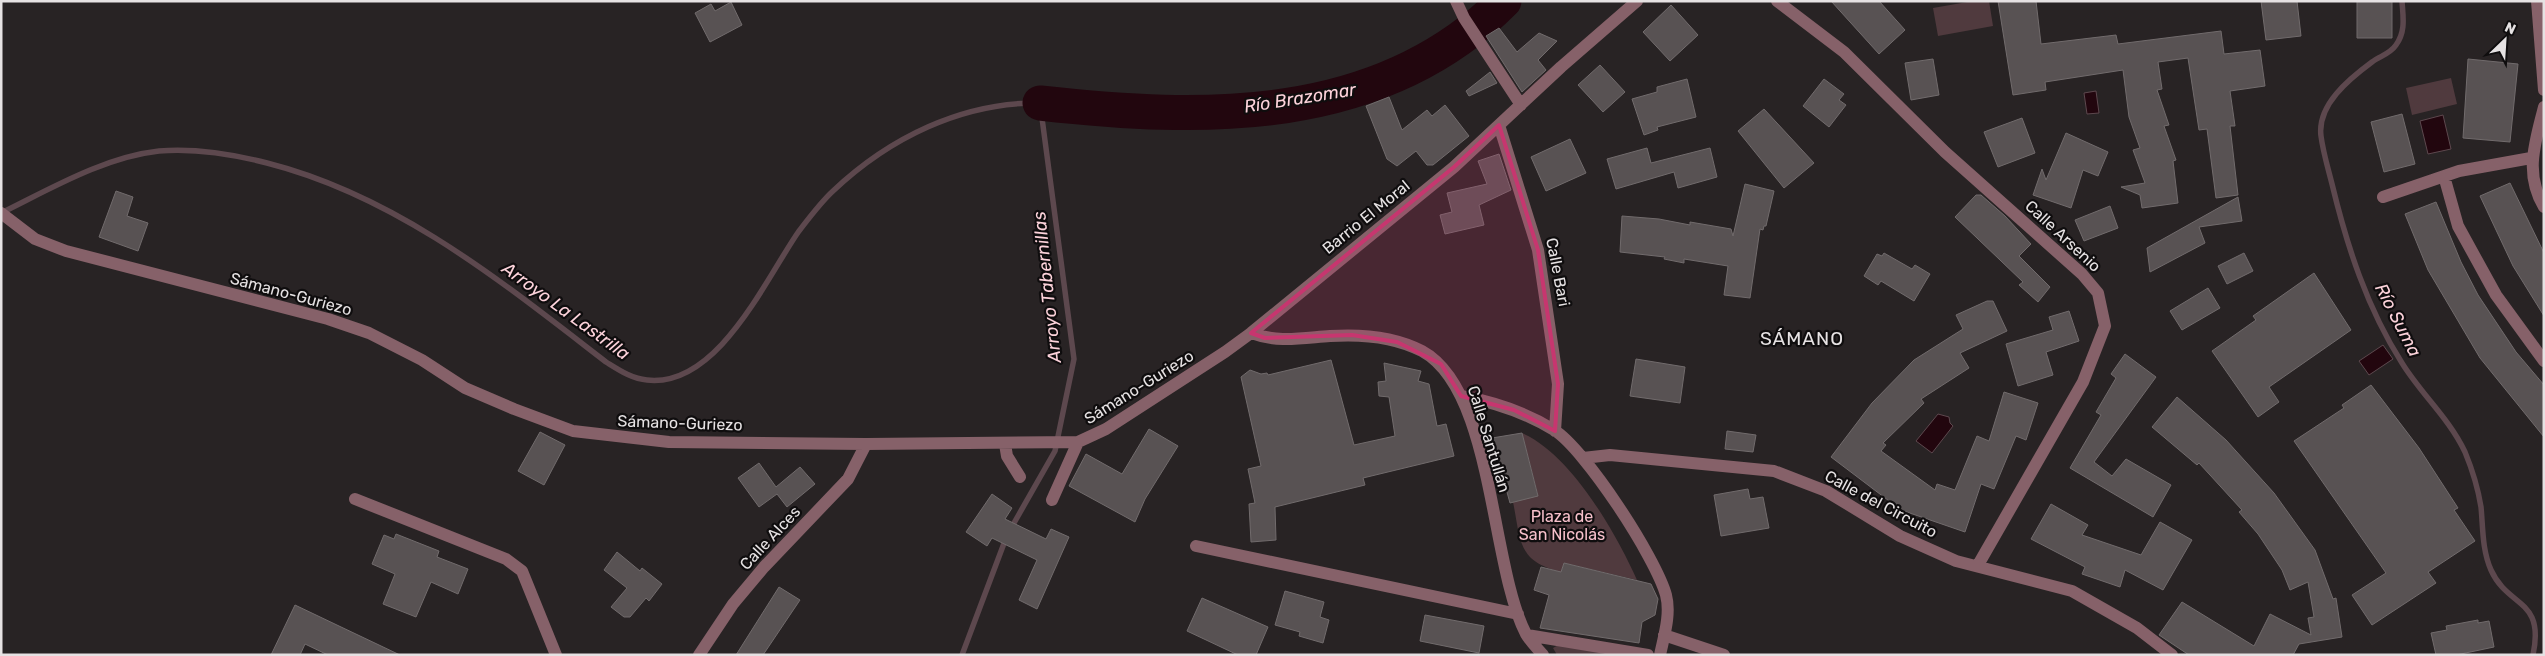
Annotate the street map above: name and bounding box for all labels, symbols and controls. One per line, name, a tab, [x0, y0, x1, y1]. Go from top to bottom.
north arrow	[2480, 15, 2530, 65]
text: N	[2502, 19, 2518, 39]
water label: Río Brazomar	[1242, 78, 1359, 118]
street label: Barrio El Moral	[1319, 176, 1413, 258]
street label: Calle Arsenio	[2021, 196, 2105, 276]
water label: Arroyo Tabernillas	[1028, 210, 1066, 365]
street label: Calle Bari	[1542, 236, 1574, 308]
water label: Arroyo La Lastrilla	[497, 257, 634, 365]
street label: Sámano-Guriezo	[228, 269, 354, 319]
water label: Río Suma	[2370, 280, 2426, 361]
district label: SÁMANO	[1760, 327, 1844, 350]
street label: Sámano-Guriezo	[1081, 346, 1197, 428]
street label: Calle Santullán	[1464, 383, 1514, 495]
street label: Sámano-Guriezo	[617, 411, 743, 435]
street label: Calle del Circuito	[1822, 466, 1940, 542]
street label: Calle Alces	[736, 502, 804, 574]
park label: Plaza de San Nicolás	[1519, 507, 1605, 544]

